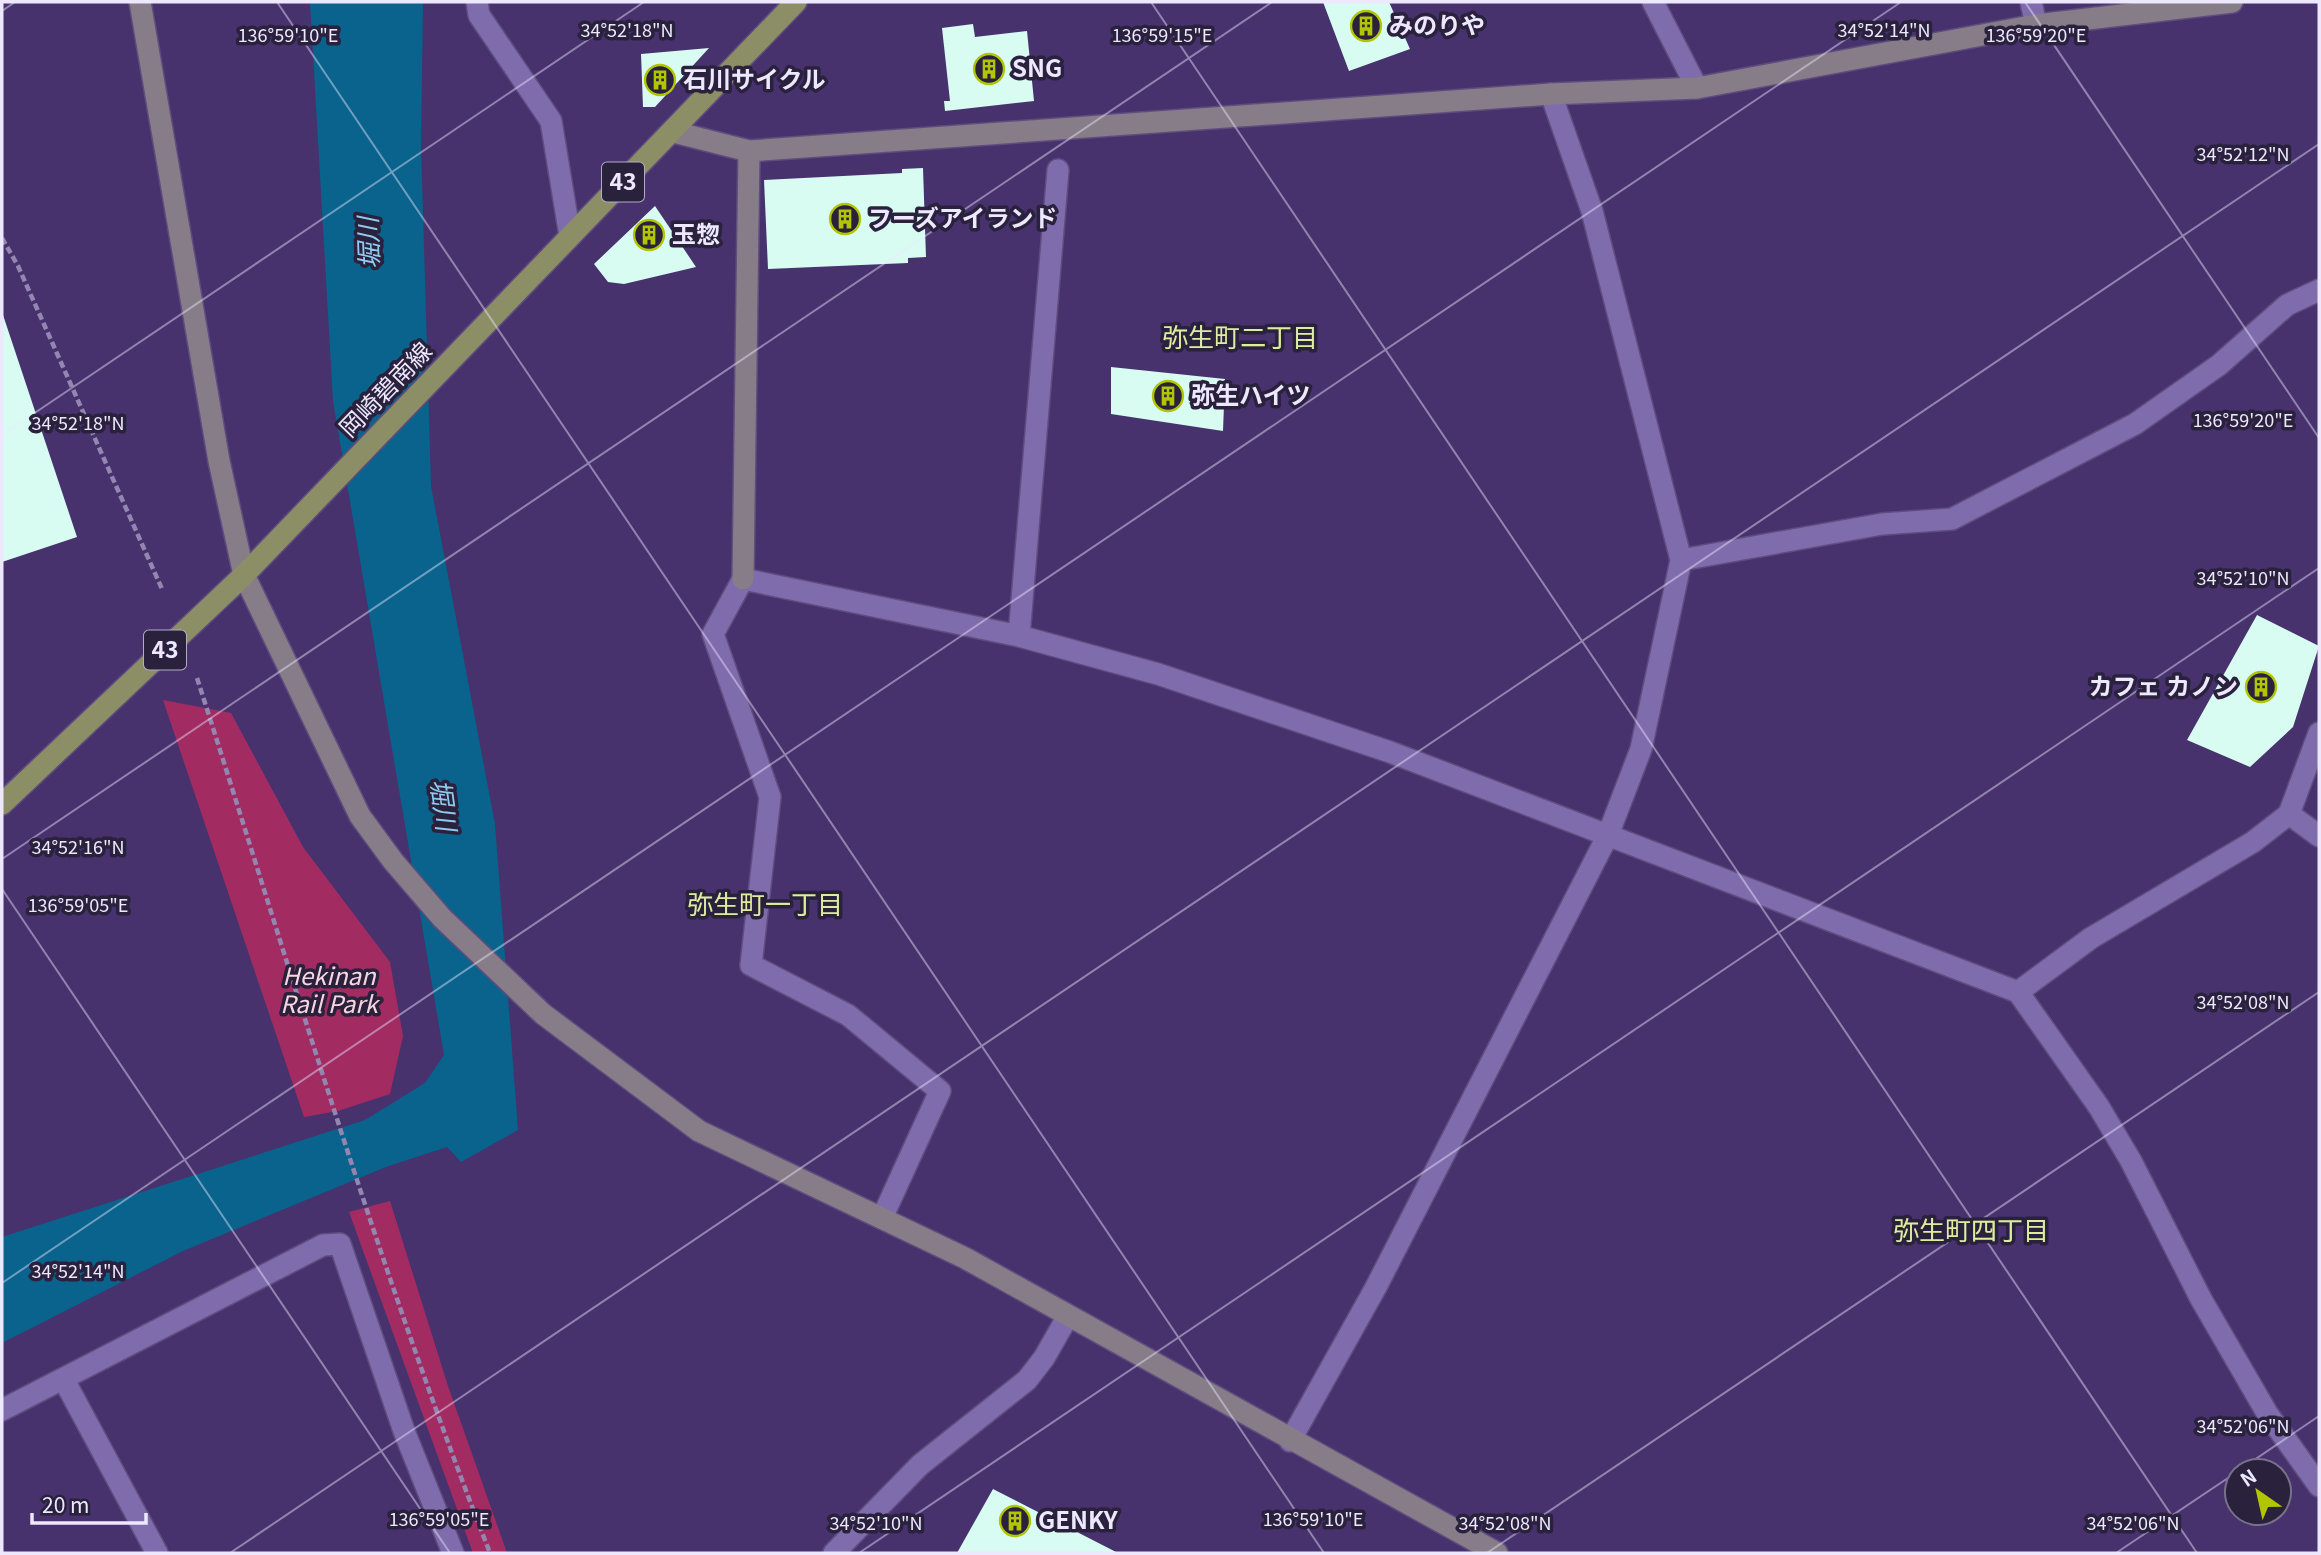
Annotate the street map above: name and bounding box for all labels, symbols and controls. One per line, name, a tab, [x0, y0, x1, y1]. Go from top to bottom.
place label: みのりや	[1389, 6, 1485, 41]
building icon: みのりや	[1349, 9, 1383, 43]
text: 34°52'18"N	[580, 16, 674, 42]
text: 34°52'14"N	[1837, 16, 1931, 42]
text: 136°59'10"E	[238, 21, 338, 47]
text: 136°59'15"E	[1112, 21, 1212, 47]
text: 136°59'20"E	[1986, 21, 2086, 47]
place label: SNG	[1012, 49, 1062, 84]
building icon: SNG	[972, 52, 1006, 86]
place label: 石川サイクル	[683, 60, 826, 95]
building icon: 石川サイクル	[643, 63, 677, 97]
text: 34°52'12"N	[2196, 140, 2290, 166]
road number: 43	[602, 162, 644, 202]
place label: フーズアイランド	[868, 199, 1058, 234]
building icon: フーズアイランド	[828, 202, 862, 236]
water label: 堀川	[347, 213, 386, 270]
place label: 玉惣	[672, 215, 720, 250]
building icon: 玉惣	[632, 218, 666, 252]
district label: 弥生町二丁目	[1162, 317, 1318, 354]
street label: 岡崎碧南線	[330, 333, 438, 444]
place label: 弥生ハイツ	[1191, 376, 1311, 411]
building icon: 弥生ハイツ	[1151, 379, 1185, 413]
text: 136°59'20"E	[2193, 406, 2293, 432]
text: 34°52'18"N	[31, 409, 125, 435]
text: 34°52'10"N	[2196, 564, 2290, 590]
road number: 43	[144, 630, 186, 670]
place label: カフェ カノン	[2089, 667, 2238, 702]
building icon: カフェ カノン	[2244, 670, 2278, 704]
water label: 堀川	[424, 776, 468, 836]
text: 34°52'16"N	[31, 833, 125, 859]
district label: 弥生町一丁目	[687, 884, 843, 921]
text: 136°59'05"E	[28, 891, 128, 917]
park label: Hekinan Rail Park	[280, 957, 380, 1020]
text: 34°52'08"N	[2196, 988, 2290, 1014]
district label: 弥生町四丁目	[1893, 1210, 2049, 1247]
text: 34°52'14"N	[31, 1257, 125, 1283]
text: 34°52'06"N	[2196, 1412, 2290, 1438]
north arrow	[2223, 1457, 2293, 1527]
text: N	[2234, 1461, 2261, 1492]
scale bar	[32, 1482, 145, 1526]
text: 20 m	[42, 1489, 89, 1519]
place label: GENKY	[1038, 1501, 1119, 1536]
building icon: GENKY	[998, 1504, 1032, 1538]
text: 136°59'05"E	[389, 1505, 489, 1531]
text: 136°59'10"E	[1263, 1505, 1363, 1531]
text: 34°52'10"N	[829, 1509, 923, 1535]
text: 34°52'08"N	[1458, 1509, 1552, 1535]
text: 34°52'06"N	[2086, 1509, 2180, 1535]

